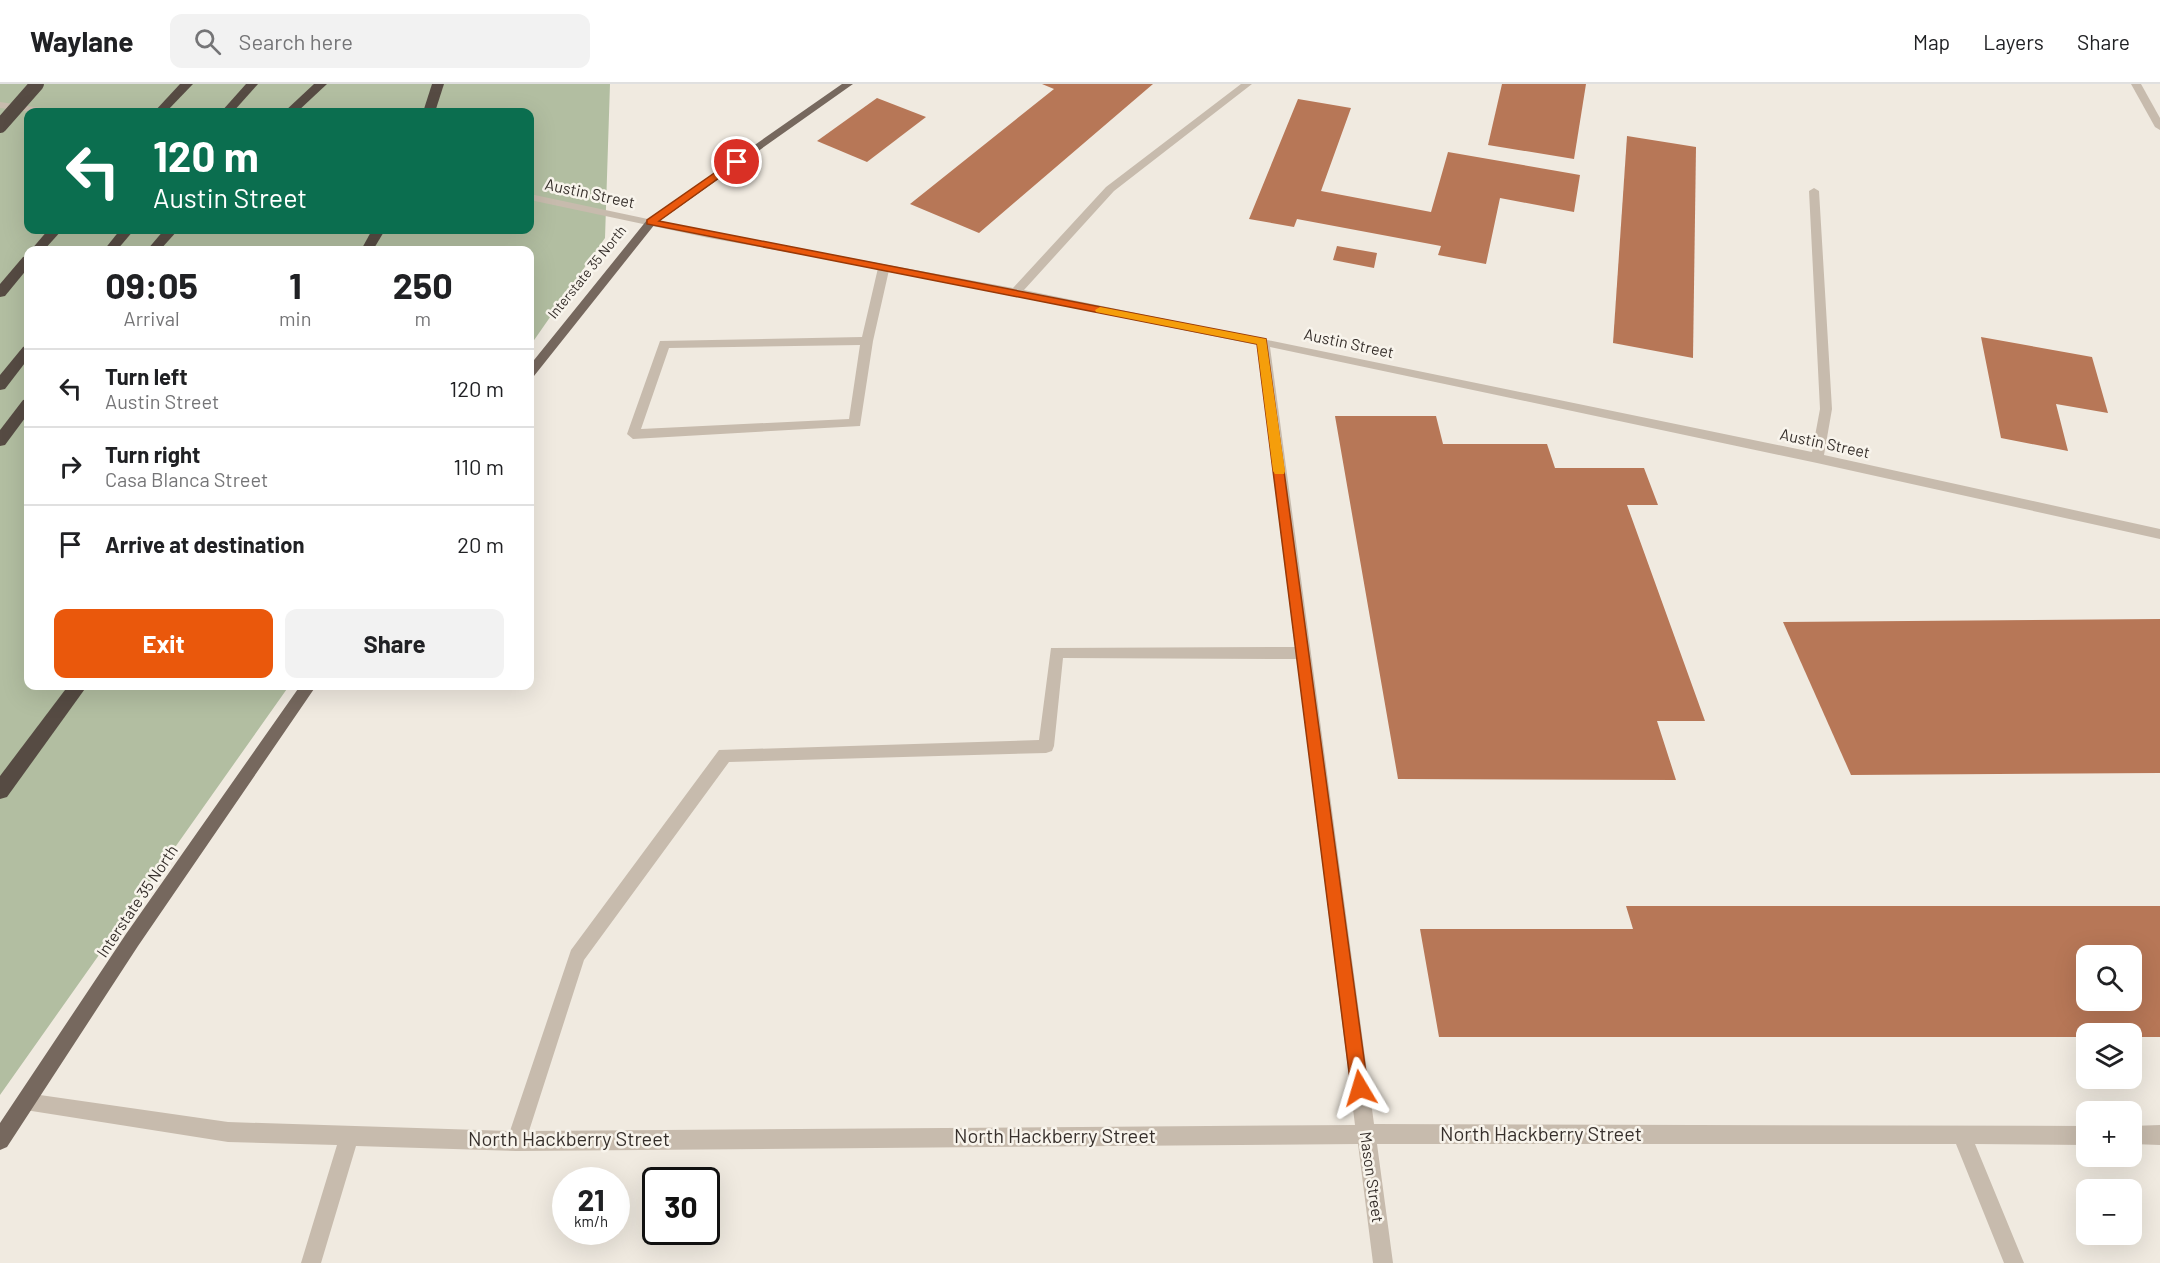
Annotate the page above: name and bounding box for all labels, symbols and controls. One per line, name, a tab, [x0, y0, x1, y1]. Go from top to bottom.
search box	[170, 14, 590, 68]
text: Waylane	[30, 24, 134, 58]
icon: search	[191, 25, 224, 58]
text: Search here	[239, 28, 353, 54]
text: Map	[1913, 29, 1950, 54]
text: Layers	[1983, 29, 2044, 54]
text: Share	[2077, 29, 2130, 54]
text: 120 m	[153, 130, 259, 180]
icon: left	[54, 132, 132, 210]
pin	[711, 136, 762, 187]
icon: arrive	[720, 145, 753, 178]
street label: Austin Street	[543, 174, 637, 211]
text: Austin Street	[153, 181, 307, 213]
street label: Interstate 35 North	[544, 222, 629, 322]
text: 09:05	[105, 263, 198, 306]
text: 1	[289, 263, 302, 306]
text: 250	[393, 263, 453, 306]
text: Arrival	[124, 306, 179, 330]
text: min	[279, 306, 312, 330]
text: m	[414, 306, 431, 330]
street label: Austin Street	[1302, 324, 1396, 361]
text: Turn left	[105, 363, 188, 389]
icon: left	[54, 372, 87, 405]
text: 120 m	[449, 375, 504, 401]
text: Austin Street	[105, 389, 219, 413]
street label: Austin Street	[1778, 424, 1872, 461]
text: Turn right	[105, 441, 200, 467]
icon: right	[54, 450, 87, 483]
text: 110 m	[454, 453, 504, 479]
text: Casa Blanca Street	[105, 467, 268, 491]
icon: arrive	[54, 528, 87, 561]
text: Arrive at destination	[105, 531, 304, 557]
text: 20 m	[457, 531, 504, 557]
button: Exit	[54, 609, 273, 678]
button: Share	[285, 609, 504, 678]
street label: Interstate 35 North	[92, 841, 181, 960]
map controls	[2076, 945, 2142, 1245]
button: search	[2076, 945, 2142, 1011]
button: layers	[2076, 1023, 2142, 1089]
position arrow	[1328, 1056, 1392, 1120]
button: +	[2076, 1101, 2142, 1167]
street label: North Hackberry Street	[1440, 1121, 1642, 1145]
street label: North Hackberry Street	[954, 1123, 1156, 1147]
street label: North Hackberry Street	[468, 1126, 670, 1150]
street label: Mason Street	[1357, 1130, 1388, 1224]
speed limit sign: 30	[642, 1167, 720, 1245]
button: −	[2076, 1179, 2142, 1245]
text: 21	[577, 1181, 605, 1217]
text: km/h	[574, 1212, 608, 1230]

